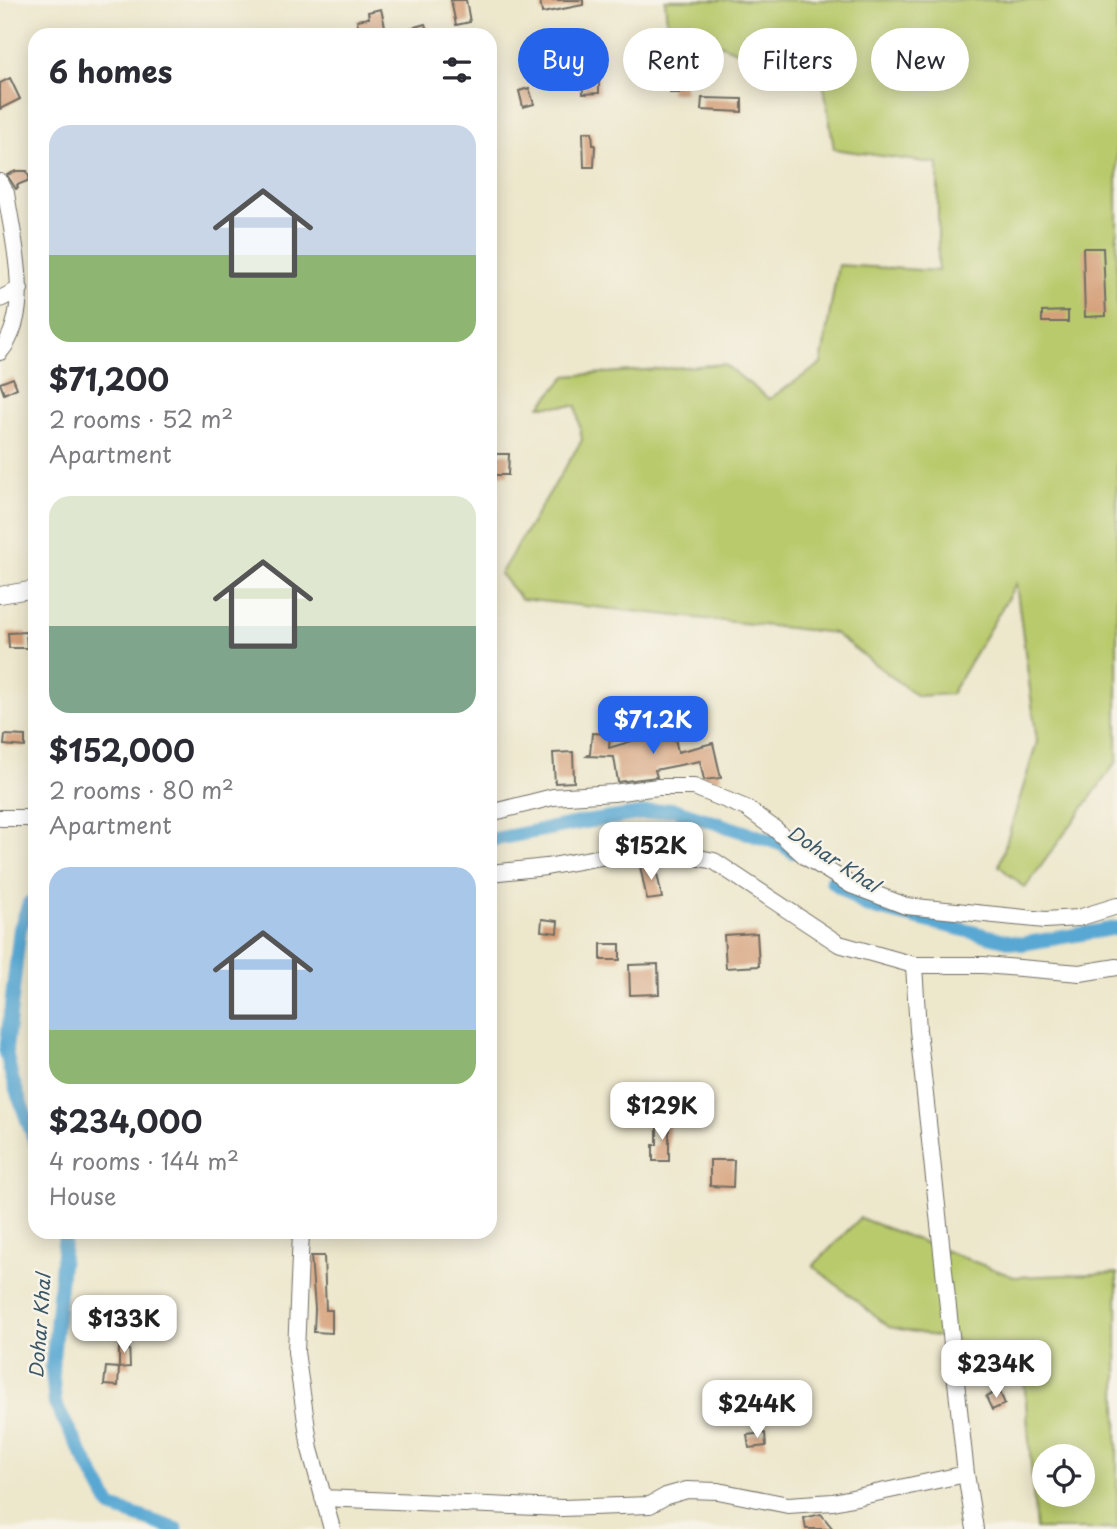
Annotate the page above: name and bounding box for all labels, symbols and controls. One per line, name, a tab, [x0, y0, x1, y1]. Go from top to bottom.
chip: Buy	[518, 28, 609, 91]
chip: Rent	[623, 28, 724, 91]
chip: Filters	[738, 28, 857, 91]
chip: New	[871, 28, 969, 91]
text: 6 homes	[49, 48, 172, 93]
icon: filters	[438, 51, 476, 89]
icon: home	[200, 170, 326, 296]
text: $71,200	[49, 356, 169, 401]
text: 2 rooms · 52 m²	[49, 401, 233, 436]
text: Apartment	[49, 436, 172, 471]
icon: home	[200, 541, 326, 667]
pin: $71.2K	[596, 696, 710, 756]
text: $71.2K	[614, 701, 692, 736]
text: $152,000	[49, 727, 195, 772]
text: 2 rooms · 80 m²	[49, 772, 234, 807]
text: Apartment	[49, 807, 172, 842]
water label: Dohar Khal	[783, 818, 888, 900]
pin: $152K	[602, 822, 700, 882]
text: $152K	[615, 827, 687, 862]
icon: home	[200, 912, 326, 1038]
pin: $129K	[613, 1082, 711, 1142]
text: $129K	[626, 1087, 698, 1122]
text: $234,000	[49, 1098, 202, 1143]
text: 4 rooms · 144 m²	[49, 1143, 239, 1178]
text: House	[49, 1178, 116, 1213]
water label: Dohar Khal	[21, 1270, 57, 1379]
pin: $133K	[75, 1296, 173, 1355]
text: $133K	[88, 1300, 160, 1335]
pin: $234K	[947, 1340, 1045, 1400]
text: $234K	[957, 1345, 1035, 1380]
pin: $244K	[708, 1380, 806, 1440]
text: $244K	[718, 1385, 796, 1420]
map controls	[1032, 1444, 1095, 1507]
button: locate	[1032, 1444, 1095, 1507]

